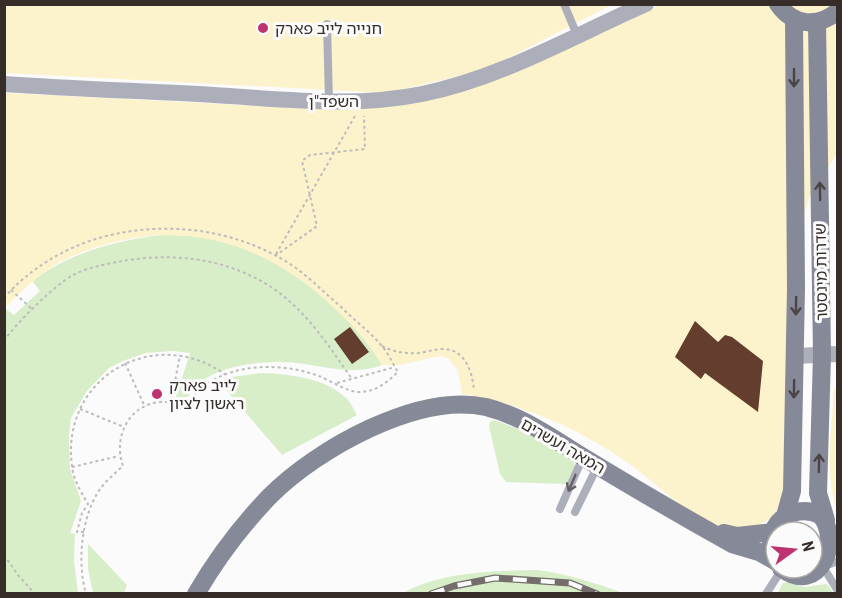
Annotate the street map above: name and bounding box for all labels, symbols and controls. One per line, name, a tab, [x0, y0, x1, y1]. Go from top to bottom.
place label: חנייה לייב פארק	[275, 19, 382, 38]
marker: חנייה לייב פארק	[256, 21, 270, 35]
one-way arrow	[788, 67, 800, 87]
street label: השפד"ן	[309, 92, 359, 111]
one-way arrow	[814, 182, 825, 202]
street label: שדרות מינסטר	[811, 223, 831, 321]
one-way arrow	[790, 296, 801, 316]
place label: לייב פארק ראשון לציון	[169, 376, 244, 413]
one-way arrow	[788, 379, 800, 399]
marker: לייב פארק ראשון לציון	[150, 387, 164, 401]
street label: המאה ועשרים	[518, 414, 608, 478]
one-way arrow	[813, 453, 825, 473]
one-way arrow	[566, 473, 577, 492]
north arrow	[764, 520, 824, 580]
text: N	[798, 539, 818, 553]

